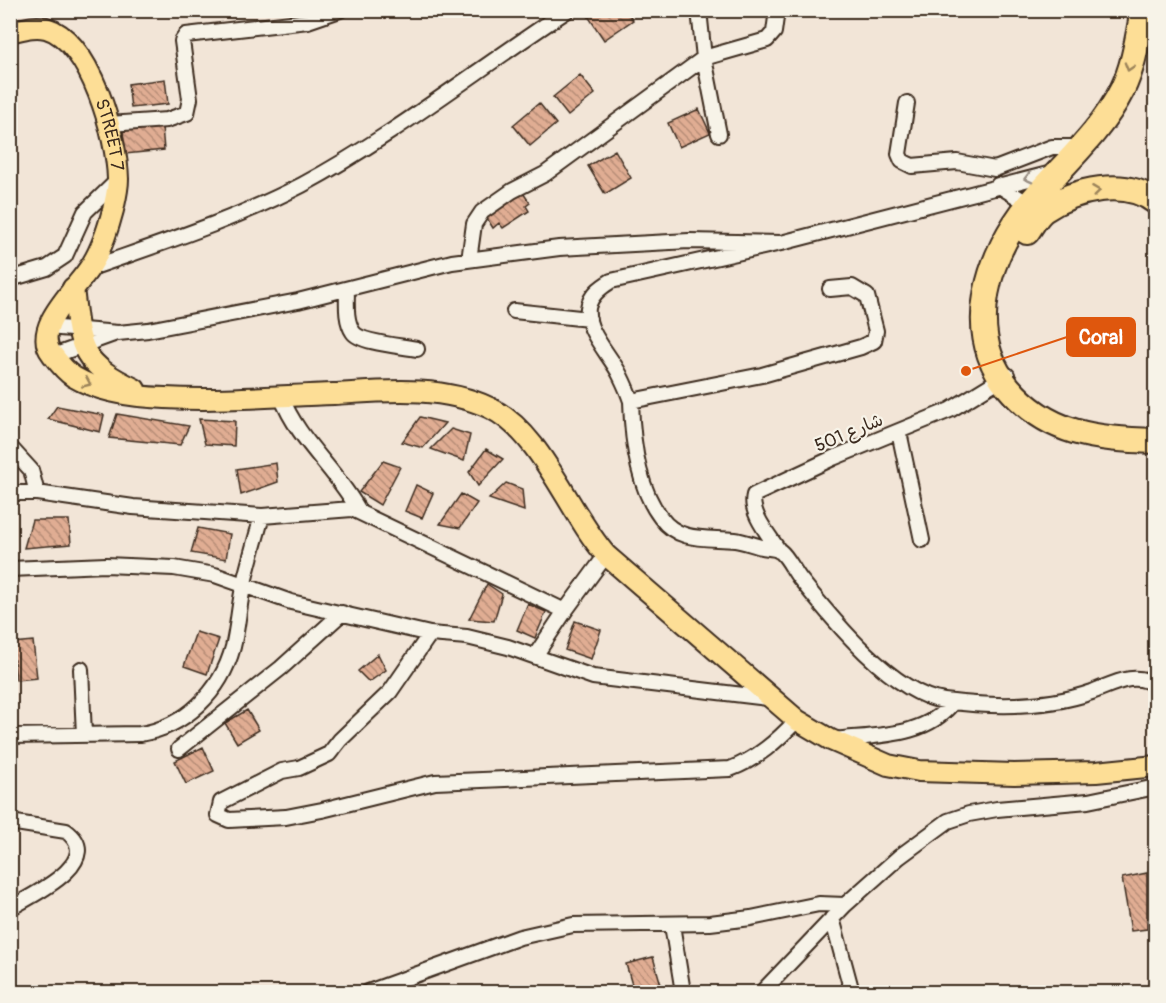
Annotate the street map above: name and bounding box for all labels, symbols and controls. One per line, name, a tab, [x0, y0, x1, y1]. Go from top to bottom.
one-way arrow	[1124, 61, 1136, 72]
street label: STREET 7	[90, 96, 129, 172]
one-way arrow	[1023, 170, 1033, 183]
one-way arrow	[1091, 185, 1101, 197]
callout: Coral	[1067, 318, 1135, 356]
text: Coral	[1079, 325, 1123, 350]
one-way arrow	[81, 376, 92, 388]
street label: شارع 501	[811, 408, 887, 458]

